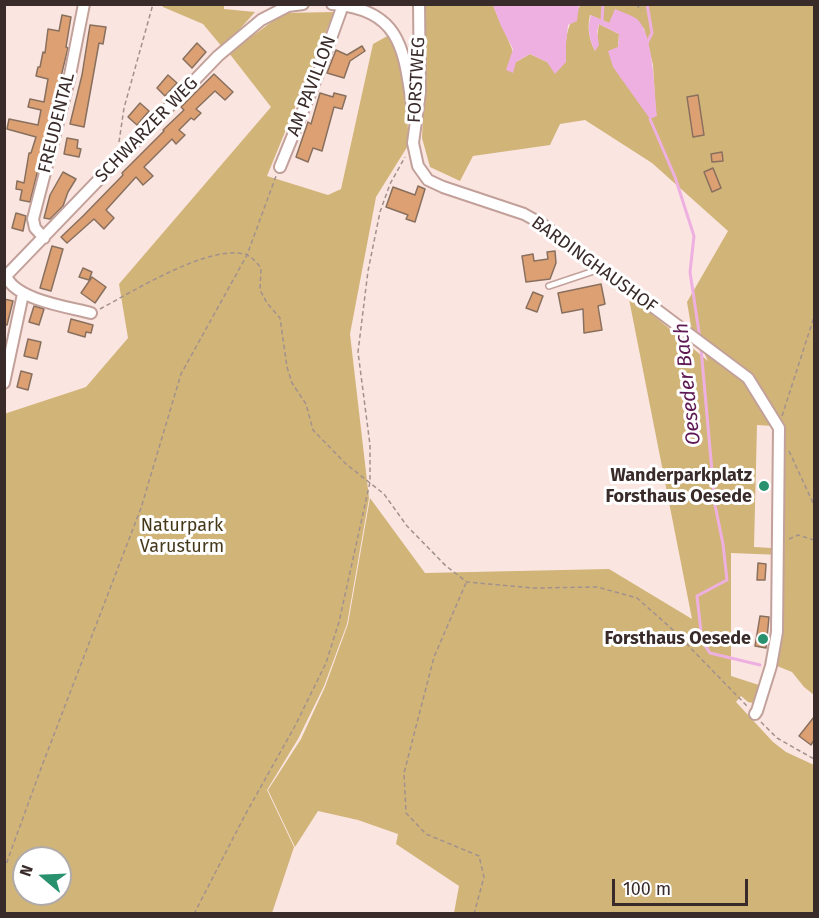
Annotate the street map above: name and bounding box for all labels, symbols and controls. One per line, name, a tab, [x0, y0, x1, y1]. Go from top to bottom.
street label: AM PAVILLON	[283, 33, 341, 139]
street label: FORSTWEG	[404, 36, 430, 124]
street label: FREUDENTAL	[34, 71, 80, 175]
street label: SCHWARZER WEG	[91, 73, 203, 187]
street label: BARDINGHAUSHOF	[527, 212, 661, 318]
water label: Oeseder Bach	[670, 322, 706, 446]
place label: Wanderparkplatz Forsthaus Oesede	[605, 465, 752, 508]
marker: Wanderparkplatz Forsthaus Oesede	[757, 479, 771, 493]
park label: Naturpark Varusturm	[140, 515, 224, 558]
place label: Forsthaus Oesede	[604, 628, 751, 650]
marker: Forsthaus Oesede	[756, 632, 770, 646]
north arrow	[12, 846, 72, 906]
text: N	[16, 863, 37, 879]
scale bar	[615, 867, 752, 905]
text: 100 m	[623, 878, 671, 900]

